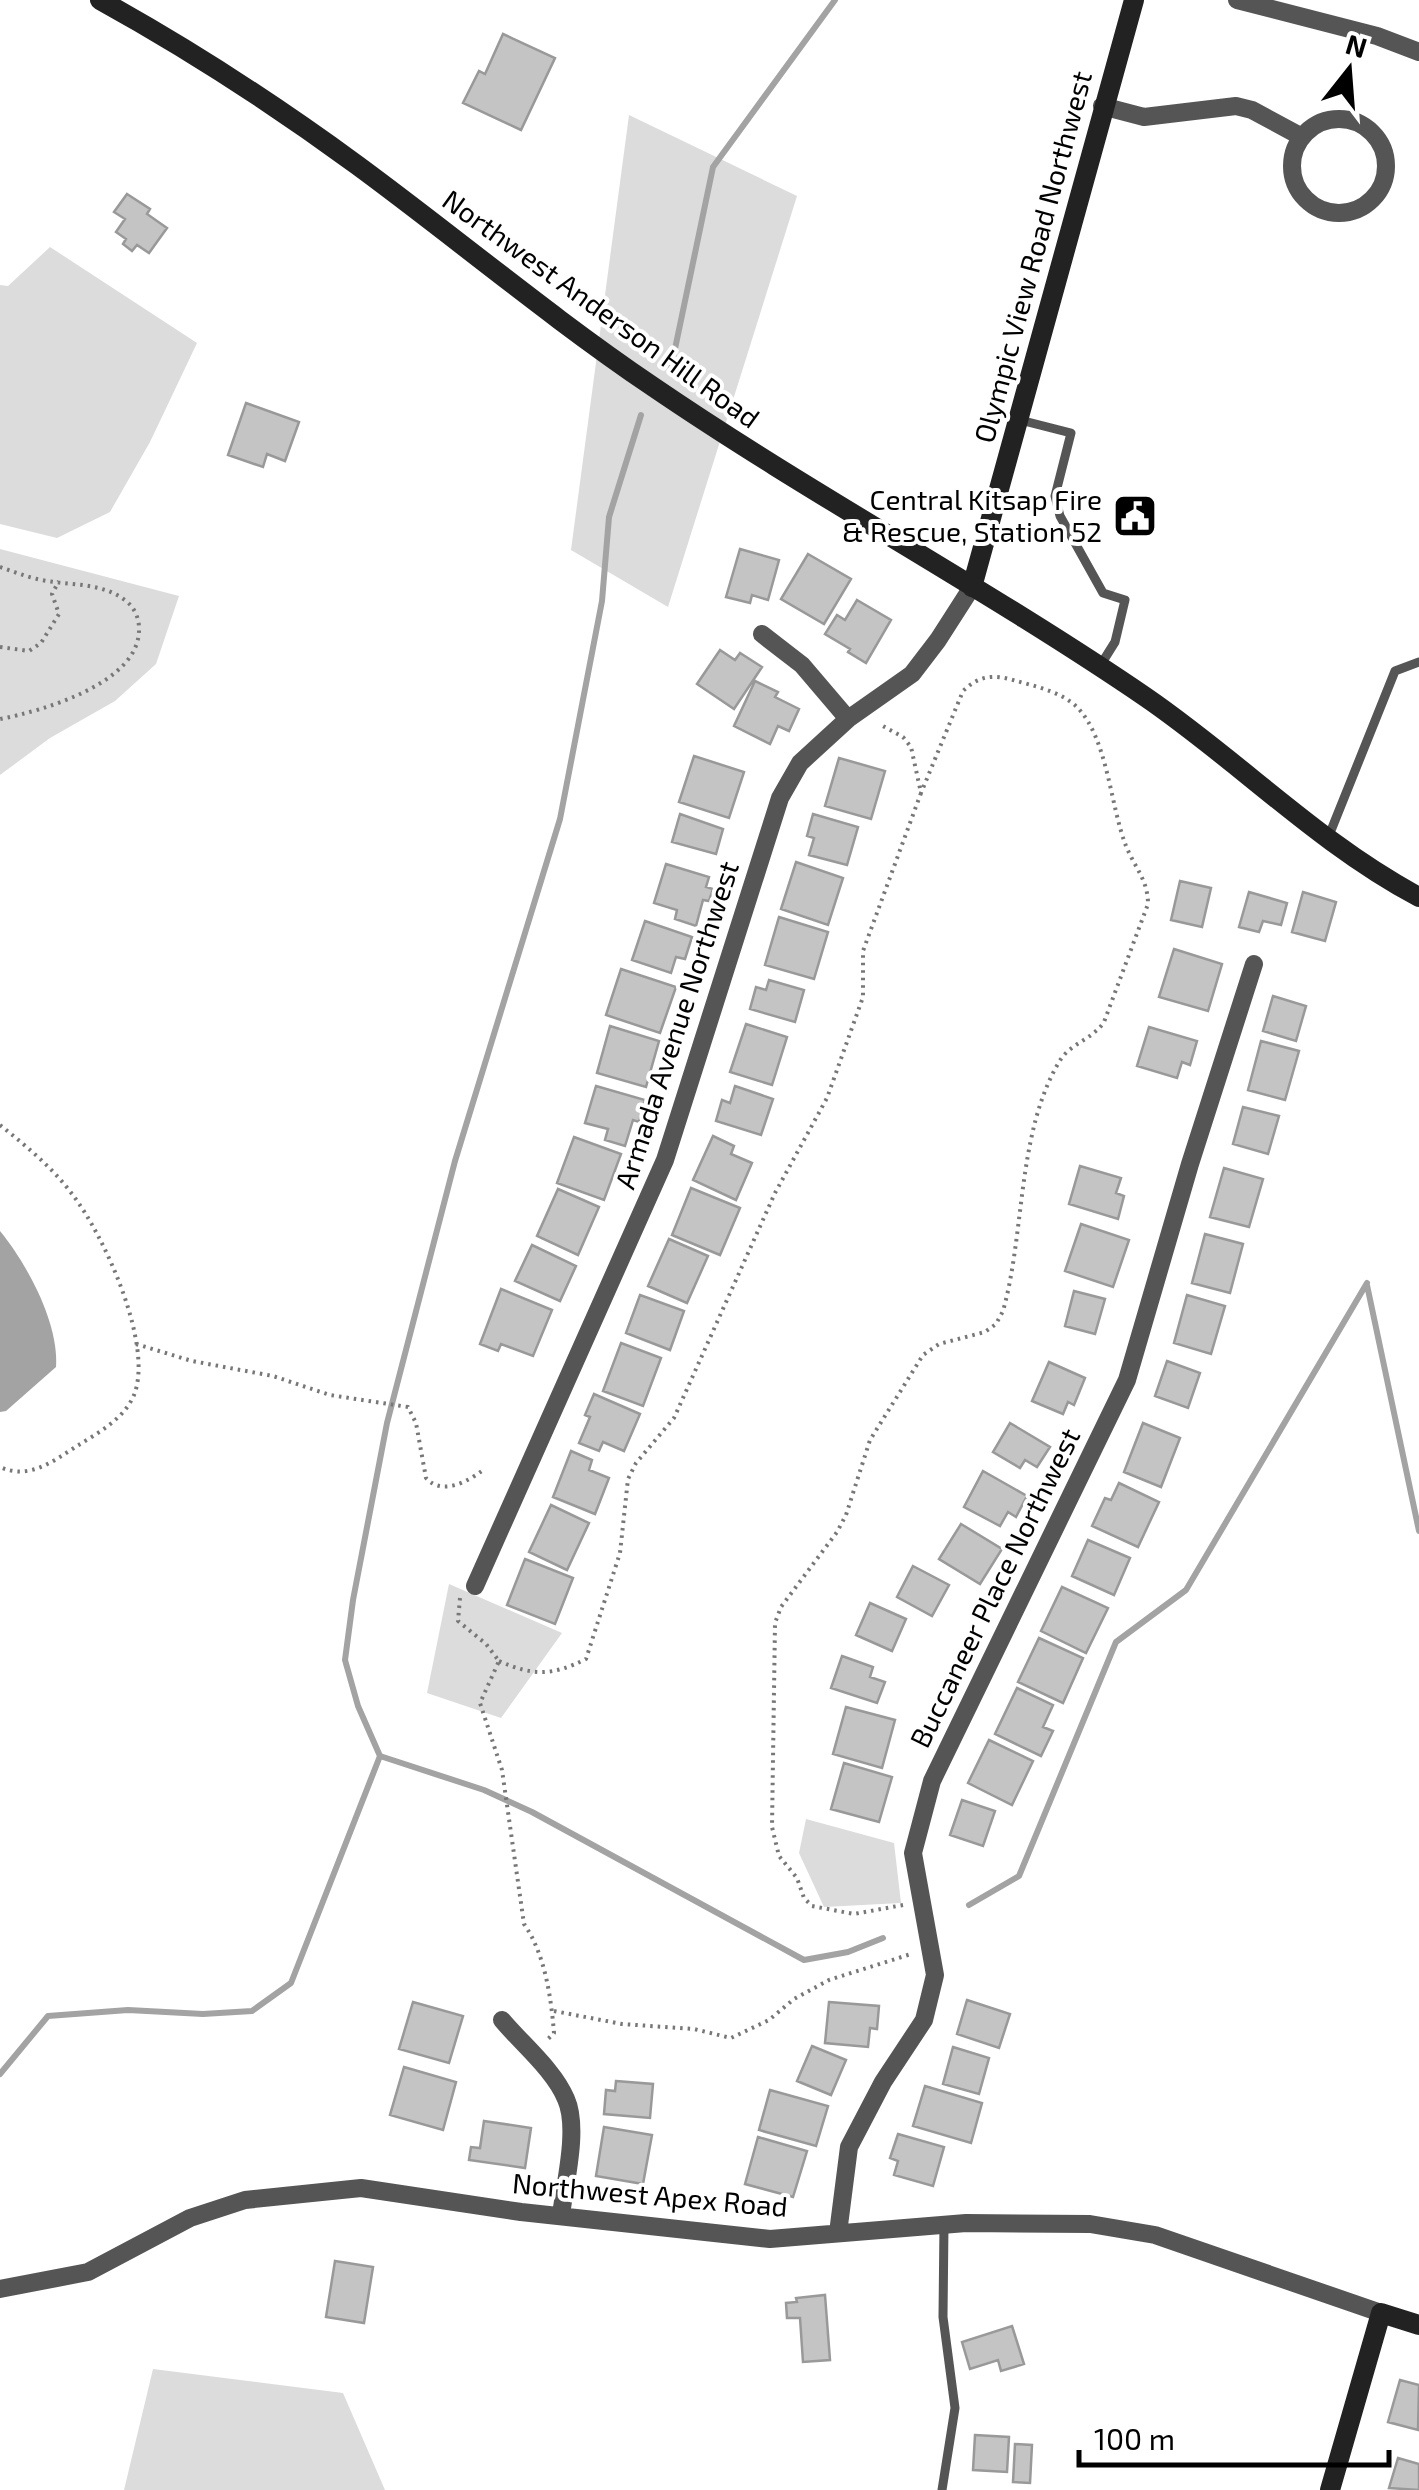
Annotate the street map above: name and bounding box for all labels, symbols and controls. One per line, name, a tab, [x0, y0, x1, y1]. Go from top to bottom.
north arrow	[1299, 20, 1399, 120]
text: N	[1342, 26, 1371, 64]
street label: Olympic View Road Northwest	[966, 67, 1098, 446]
street label: Northwest Anderson Hill Road	[437, 182, 767, 435]
place label: Central Kitsap Fire & Rescue, Station 52	[842, 482, 1102, 548]
public building icon: Central Kitsap Fire & Rescue, Station 52	[1112, 493, 1158, 539]
street label: Armada Avenue Northwest	[607, 857, 745, 1193]
street label: Buccaneer Place Northwest	[902, 1422, 1086, 1753]
street label: Northwest Apex Road	[511, 2165, 789, 2223]
scale bar	[1079, 2405, 1389, 2467]
text: 100 m	[1094, 2420, 1175, 2456]

